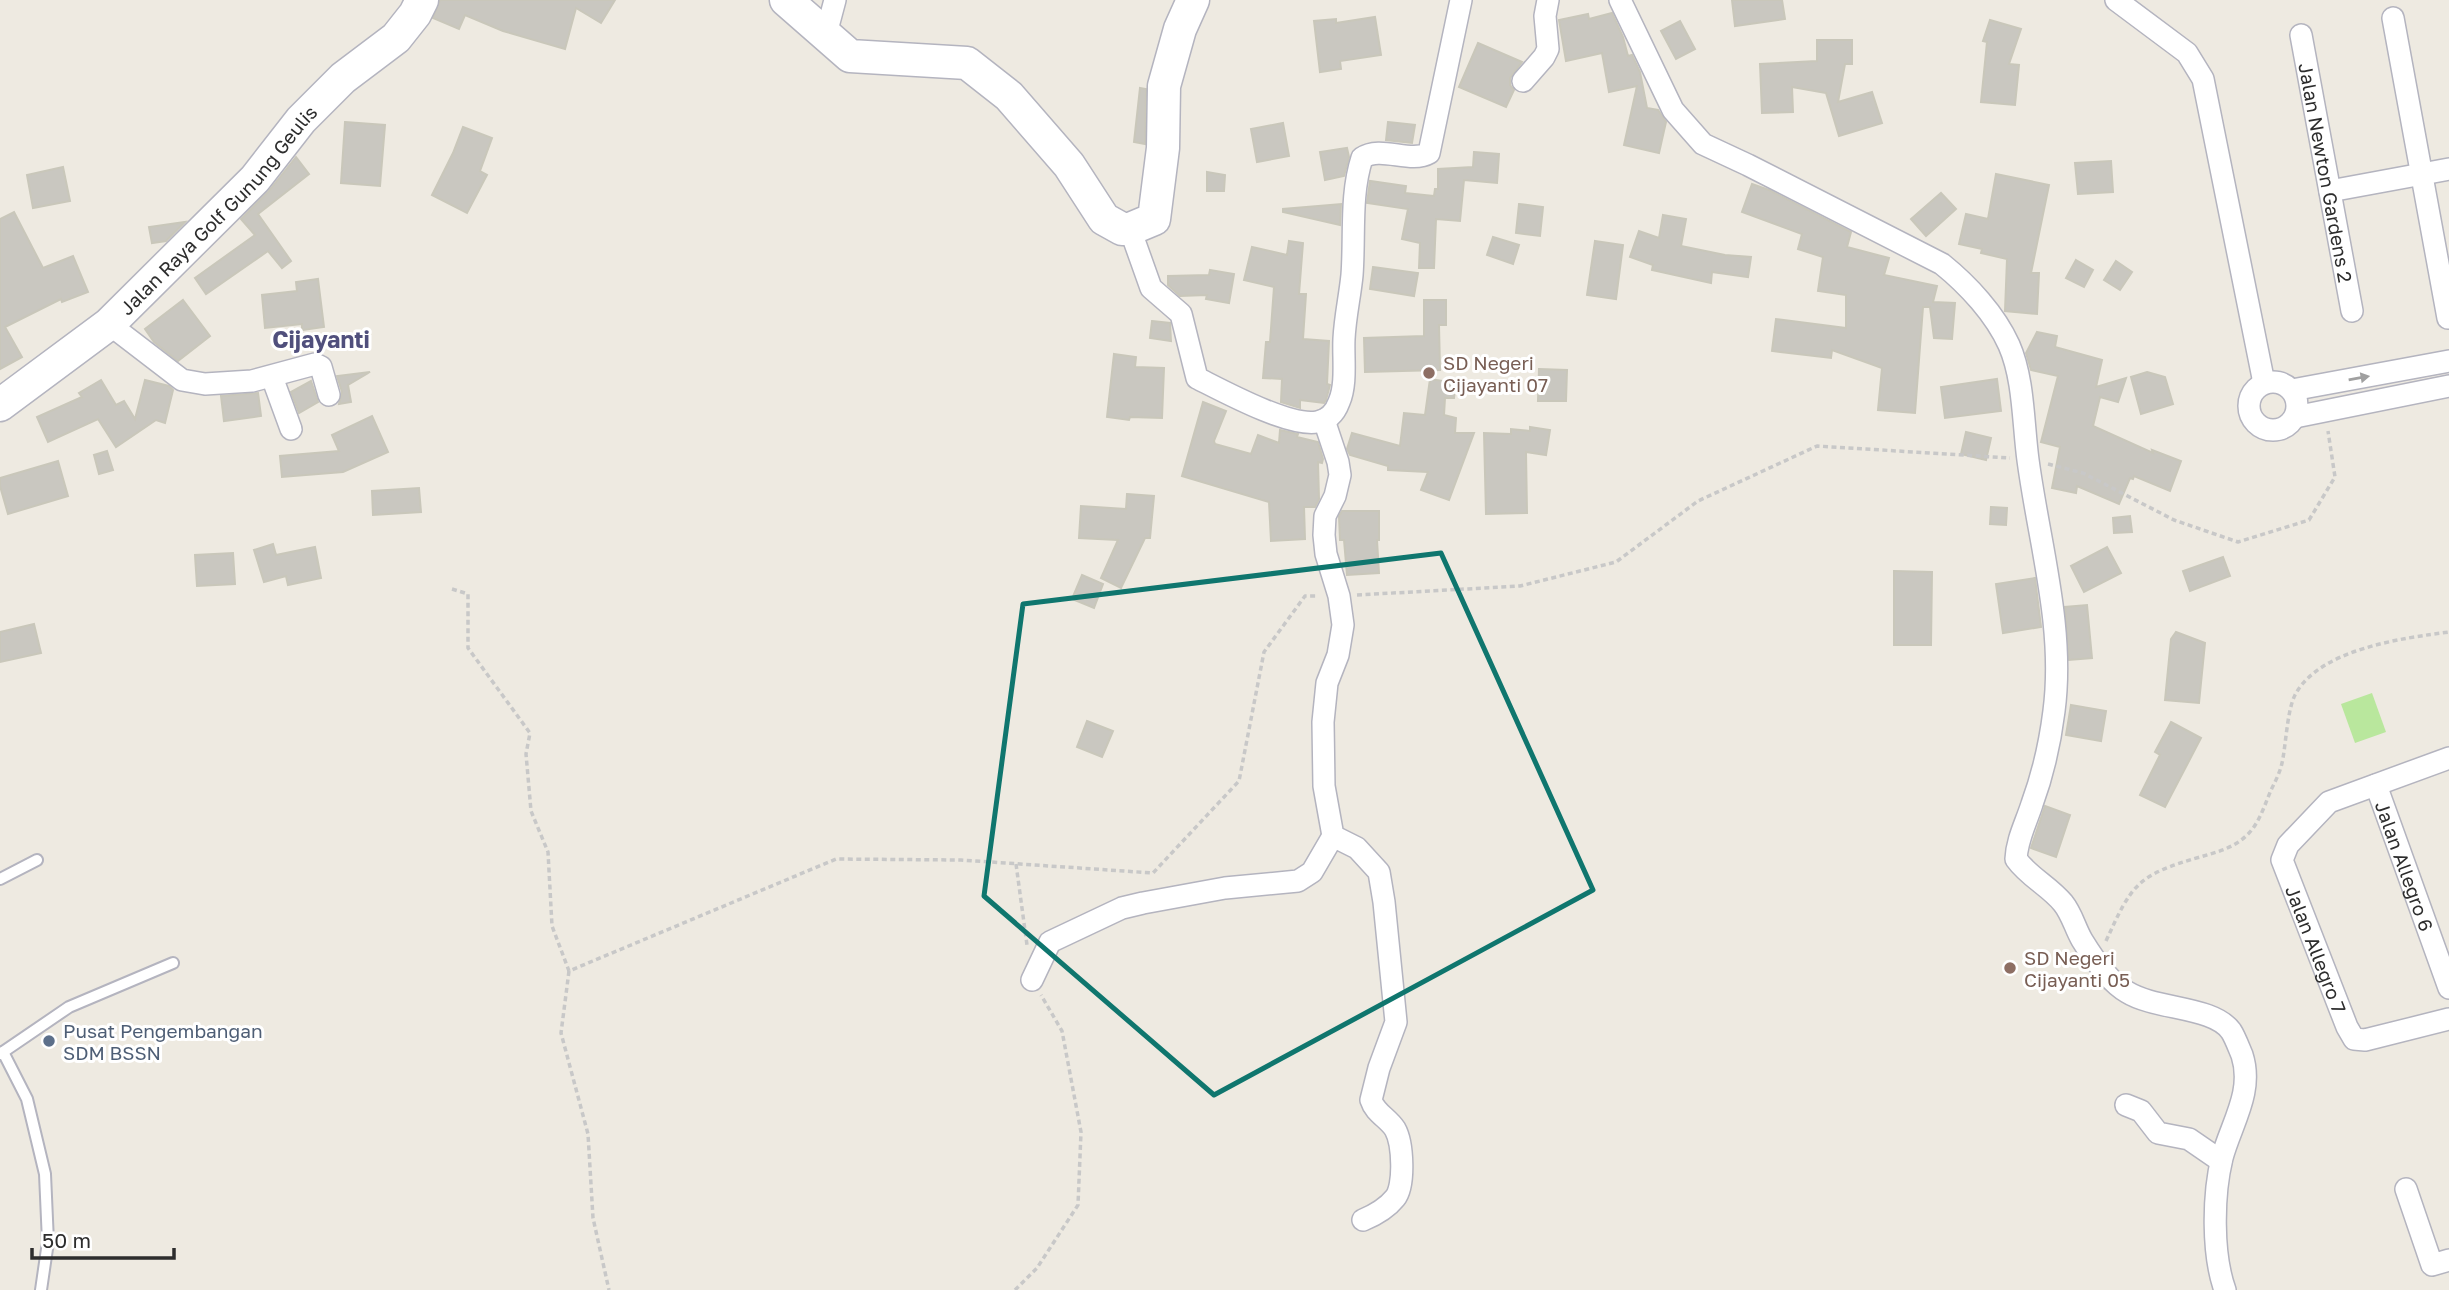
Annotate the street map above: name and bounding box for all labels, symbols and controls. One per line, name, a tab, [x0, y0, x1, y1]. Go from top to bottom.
street label: Jalan Newton Gardens 2	[2295, 61, 2358, 284]
street label: Jalan Raya Golf Gunung Geulis	[114, 100, 321, 319]
district label: Cijayanti	[272, 325, 370, 353]
place label: SD Negeri Cijayanti 07	[1443, 351, 1548, 396]
marker: SD Negeri Cijayanti 07	[1421, 365, 1437, 381]
one-way arrow	[2348, 372, 2370, 383]
street label: Jalan Allegro 6	[2371, 798, 2439, 934]
street label: Jalan Allegro 7	[2281, 882, 2352, 1016]
place label: SD Negeri Cijayanti 05	[2024, 946, 2130, 991]
marker: SD Negeri Cijayanti 05	[2002, 960, 2018, 976]
place label: Pusat Pengembangan SDM BSSN	[63, 1019, 263, 1064]
marker: Pusat Pengembangan SDM BSSN	[41, 1033, 57, 1049]
scale bar	[32, 1216, 173, 1260]
text: 50 m	[42, 1227, 91, 1253]

